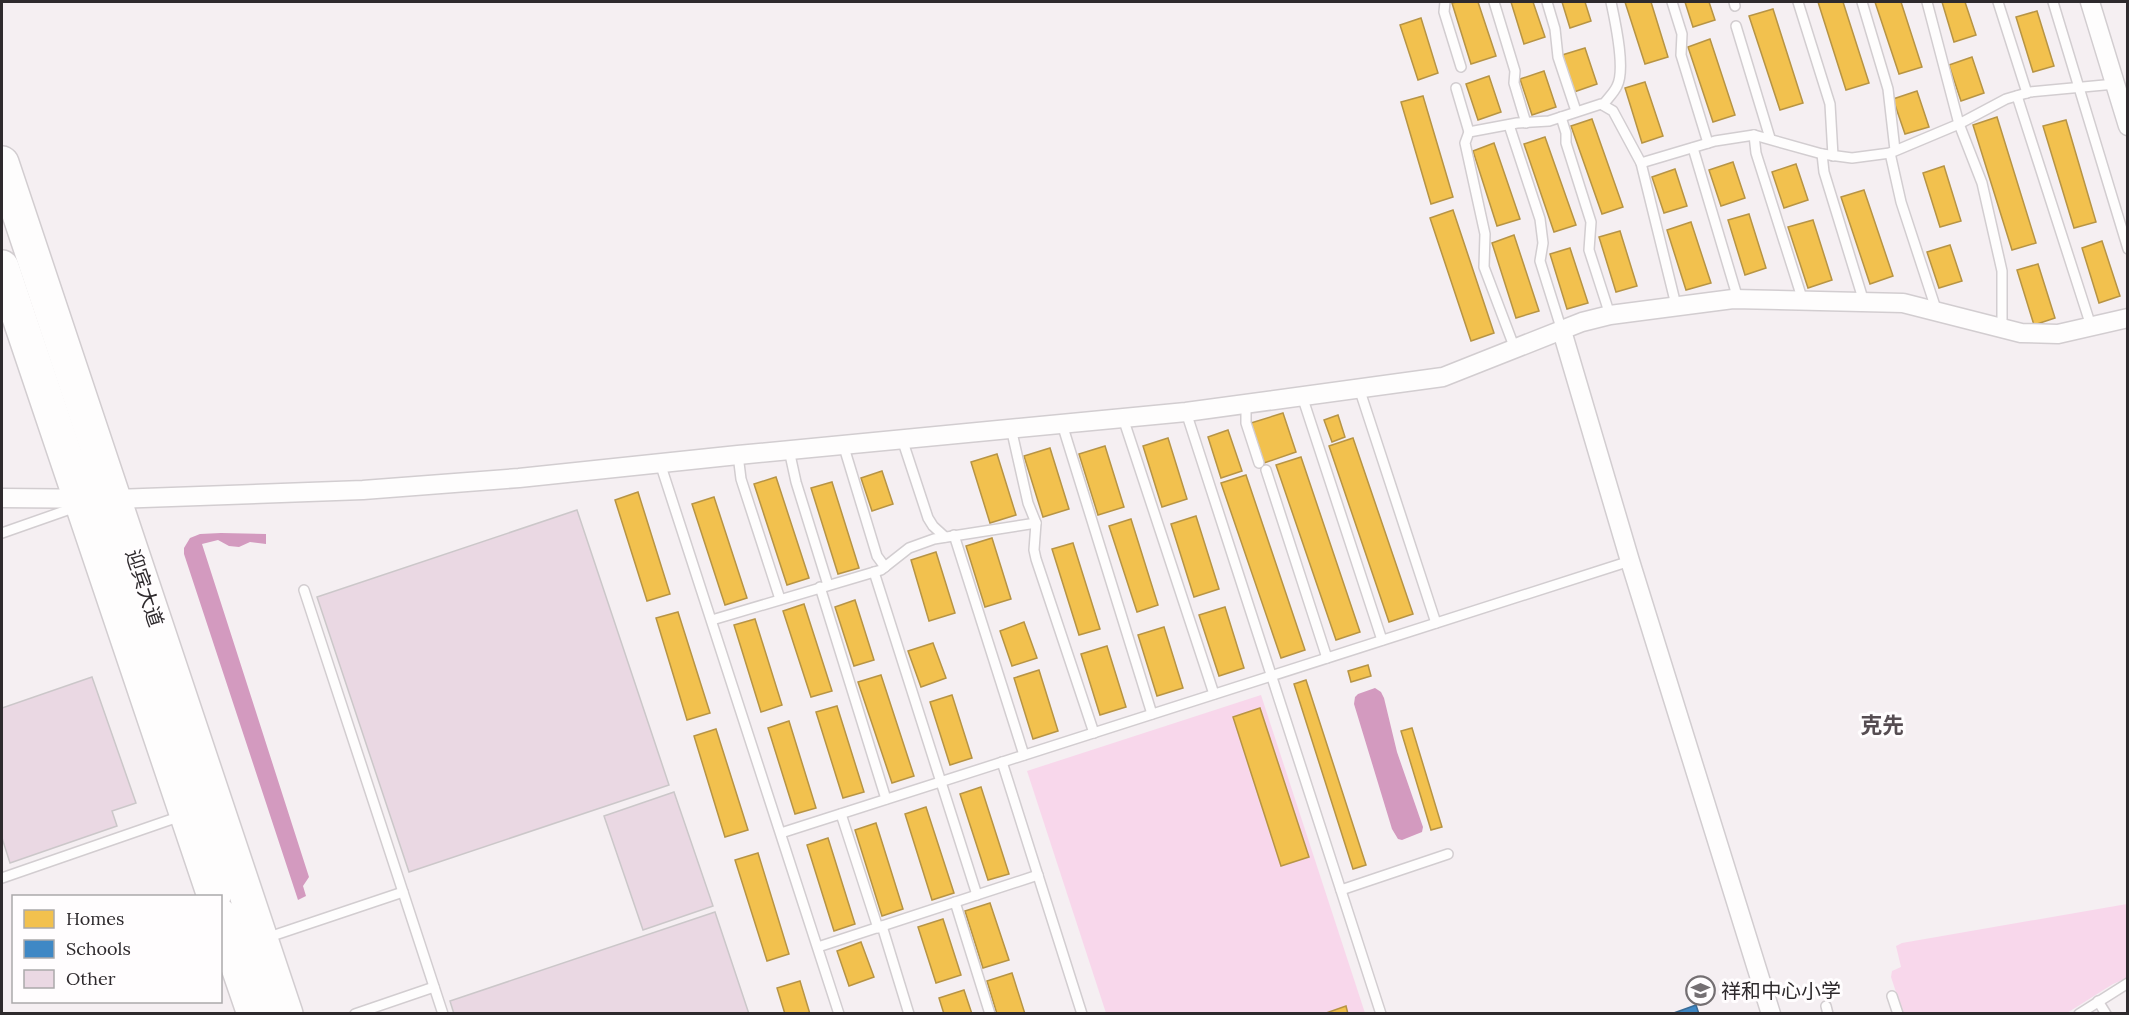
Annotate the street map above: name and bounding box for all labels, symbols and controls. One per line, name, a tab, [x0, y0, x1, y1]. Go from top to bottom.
street label: 迎宾大道	[121, 546, 169, 630]
district label: 克先	[1860, 711, 1904, 739]
legend	[12, 895, 222, 1003]
text: Homes	[66, 907, 124, 930]
text: Schools	[66, 937, 131, 960]
text: Other	[66, 967, 116, 990]
school or university icon: 祥和中心小学	[1684, 974, 1716, 1006]
place label: 祥和中心小学	[1721, 978, 1841, 1003]

